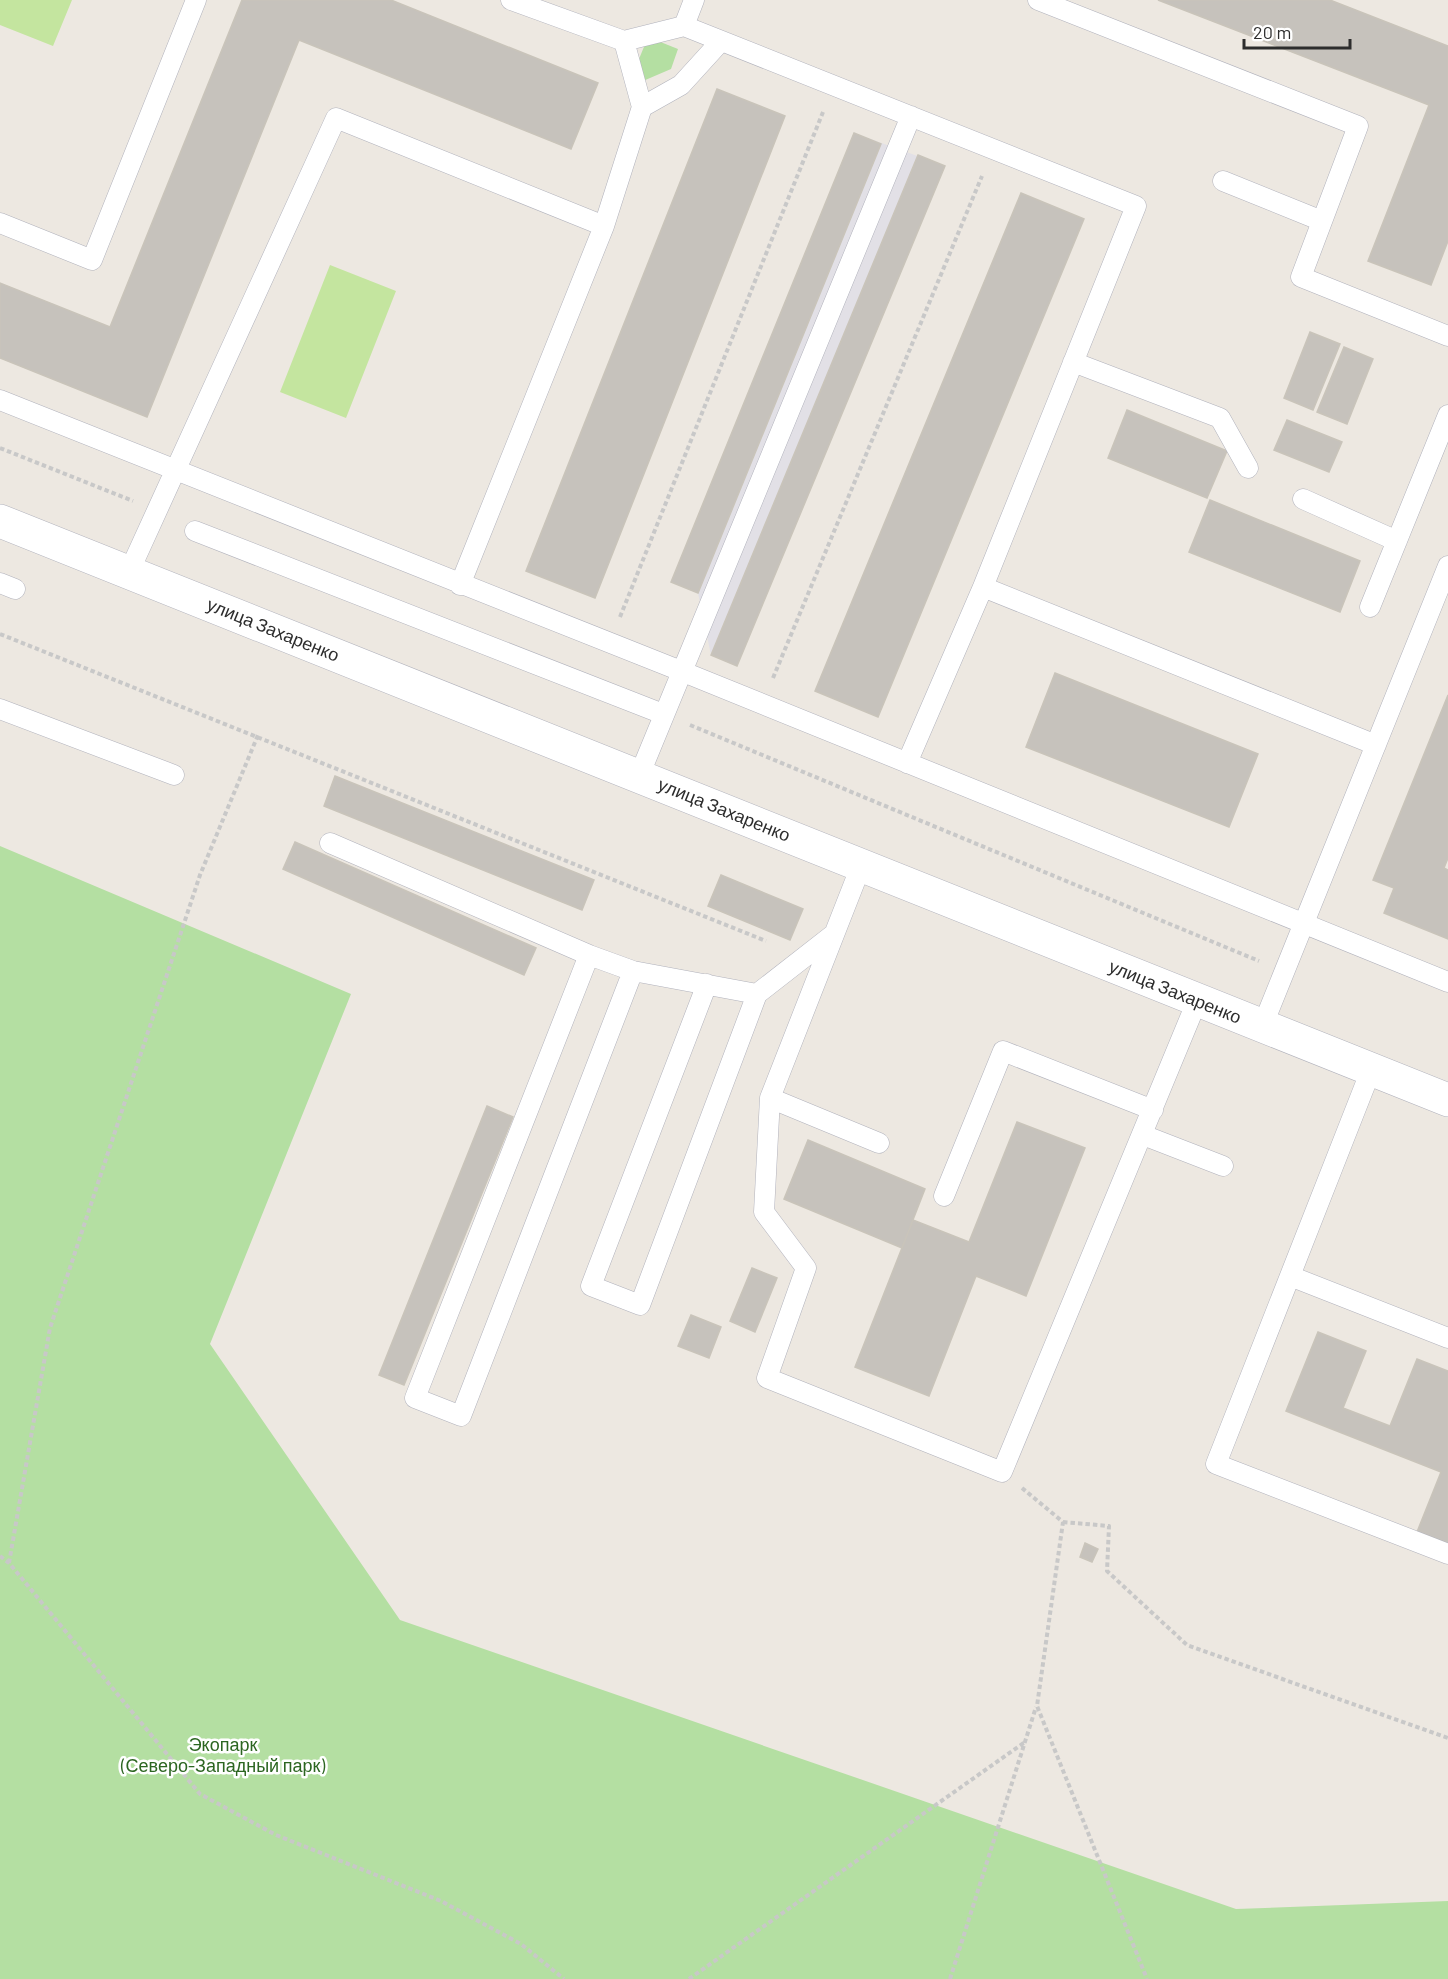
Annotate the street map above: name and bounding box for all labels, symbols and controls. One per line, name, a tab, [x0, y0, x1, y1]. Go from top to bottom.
scale bar	[1244, 12, 1350, 50]
text: 20 m	[1253, 21, 1291, 43]
street label: улица Захаренко	[204, 592, 343, 666]
street label: улица Захаренко	[655, 772, 794, 846]
street label: улица Захаренко	[1106, 954, 1245, 1028]
park label: Экопарк (Северо-Западный парк)	[120, 1733, 325, 1776]

